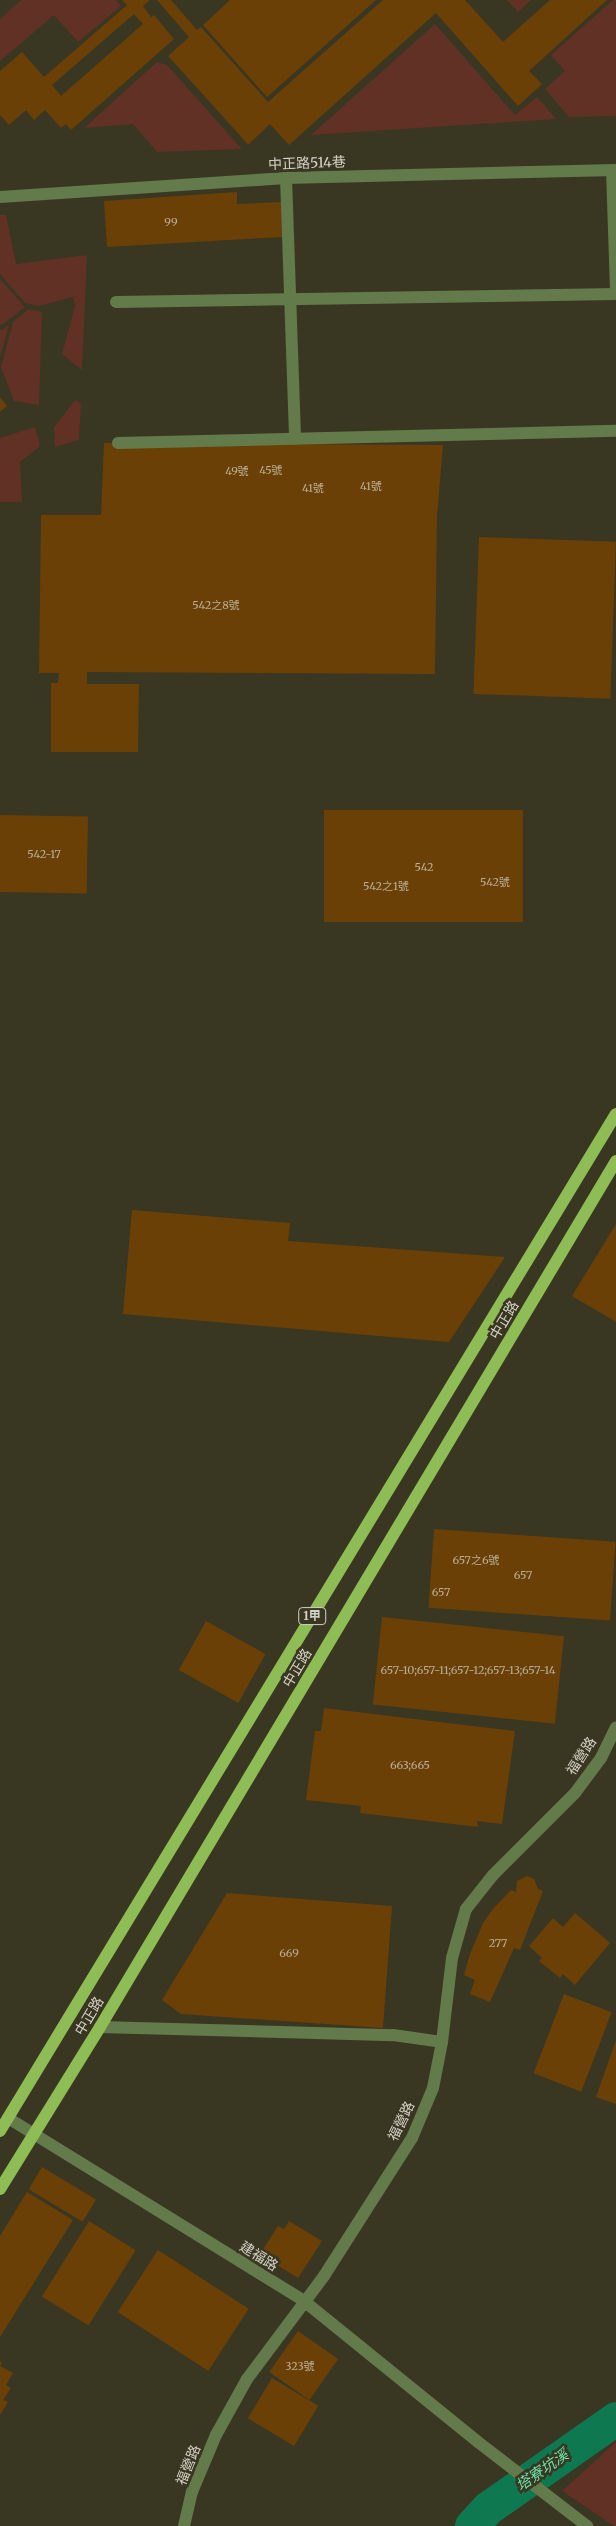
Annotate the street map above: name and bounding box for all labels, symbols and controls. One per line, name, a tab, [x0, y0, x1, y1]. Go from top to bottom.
street label: 中正路514巷	[268, 153, 346, 173]
house number: 99	[164, 215, 178, 229]
house number: 45號	[259, 463, 283, 477]
house number: 49號	[225, 464, 249, 478]
house number: 41號	[360, 479, 382, 493]
house number: 41號	[302, 481, 324, 495]
house number: 542之8號	[192, 598, 240, 612]
house number: 542-17	[27, 847, 61, 861]
house number: 542	[415, 860, 433, 874]
house number: 542號	[480, 875, 510, 889]
house number: 542之1號	[363, 879, 409, 893]
street label: 中正路	[486, 1298, 522, 1342]
house number: 657之6號	[452, 1553, 500, 1567]
house number: 657	[514, 1568, 532, 1582]
house number: 657	[432, 1585, 450, 1599]
road number: 1甲	[297, 1606, 327, 1625]
street label: 中正路	[279, 1646, 315, 1690]
house number: 657-10;657-11;657-12;657-13;657-14	[381, 1663, 555, 1677]
street label: 福營路	[563, 1734, 599, 1778]
house number: 663;665	[390, 1758, 430, 1772]
house number: 277	[489, 1936, 507, 1950]
house number: 669	[279, 1946, 299, 1960]
street label: 中正路	[71, 1994, 107, 2038]
street label: 福營路	[384, 2098, 418, 2144]
street label: 建福路	[237, 2238, 281, 2274]
house number: 323號	[285, 2359, 315, 2373]
street label: 福營路	[172, 2442, 204, 2488]
water label: 塔寮坑溪	[512, 2445, 572, 2495]

